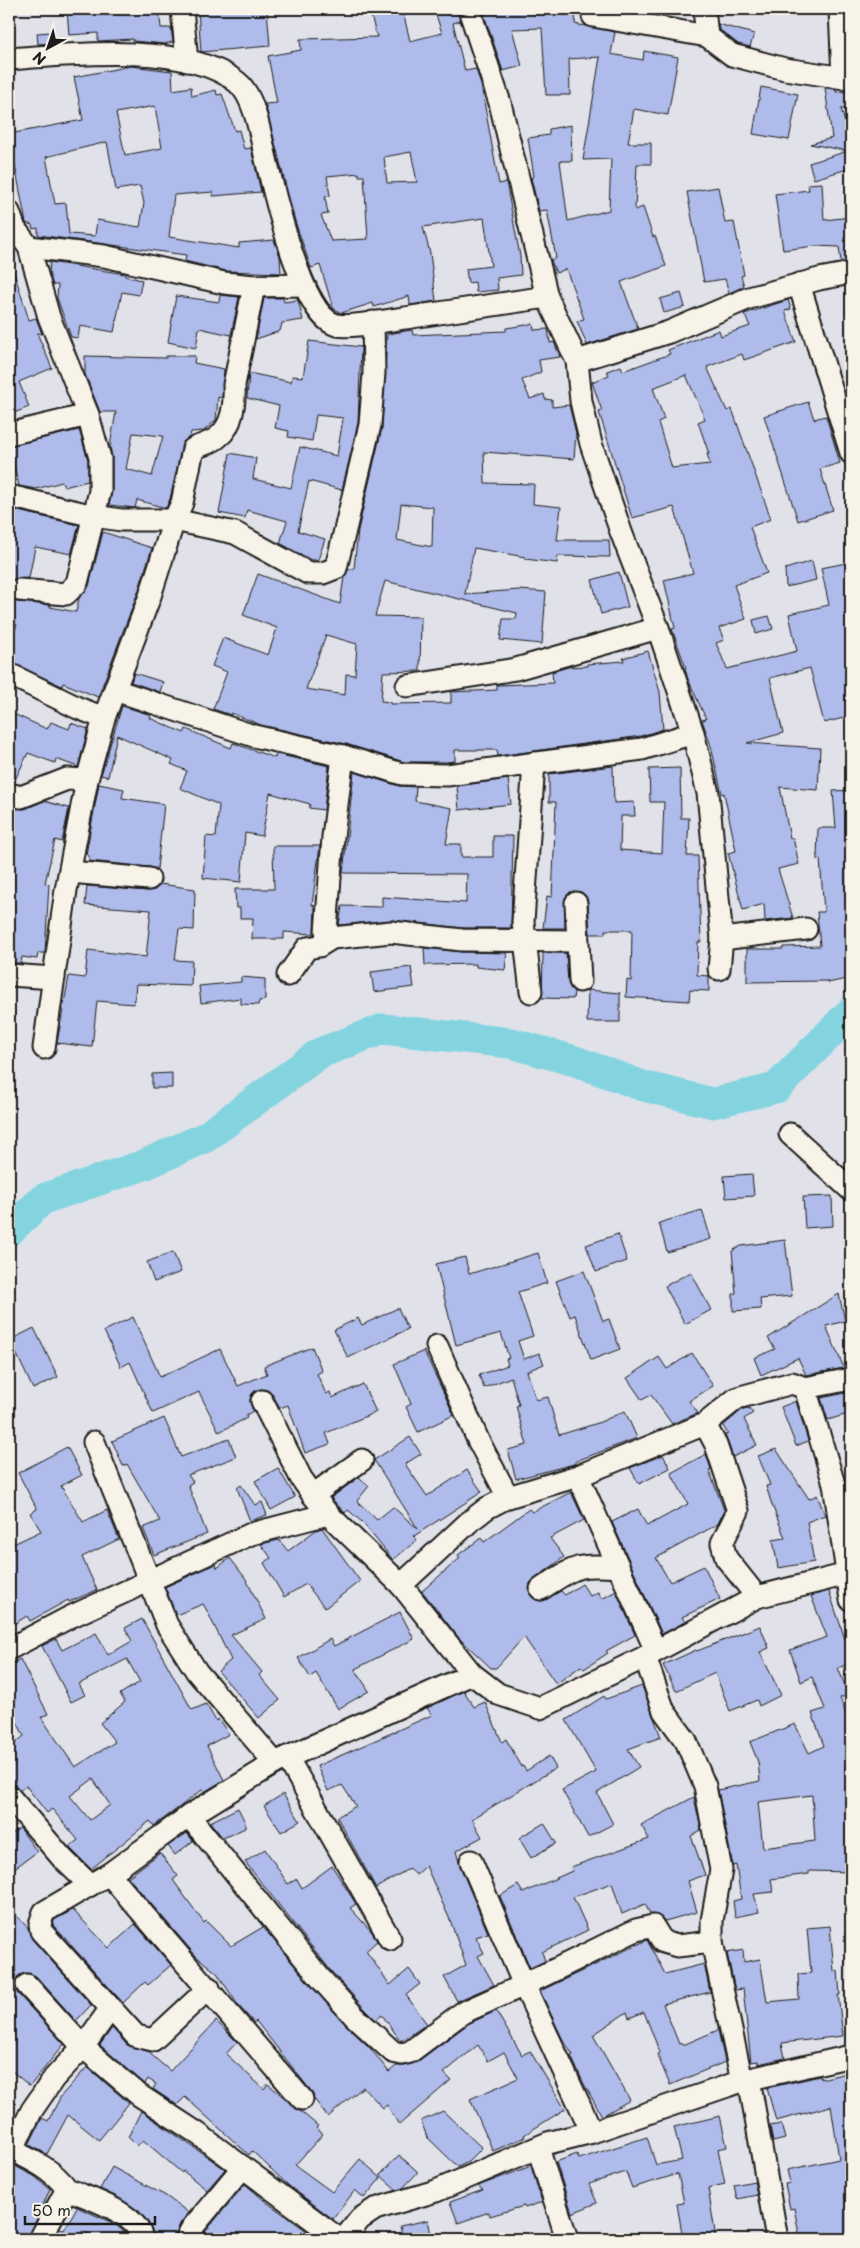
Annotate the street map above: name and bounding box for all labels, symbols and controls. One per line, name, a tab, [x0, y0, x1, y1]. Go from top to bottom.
north arrow	[22, 22, 72, 72]
text: N	[28, 47, 50, 70]
scale bar	[25, 2193, 155, 2225]
text: 50 m	[32, 2198, 71, 2221]

